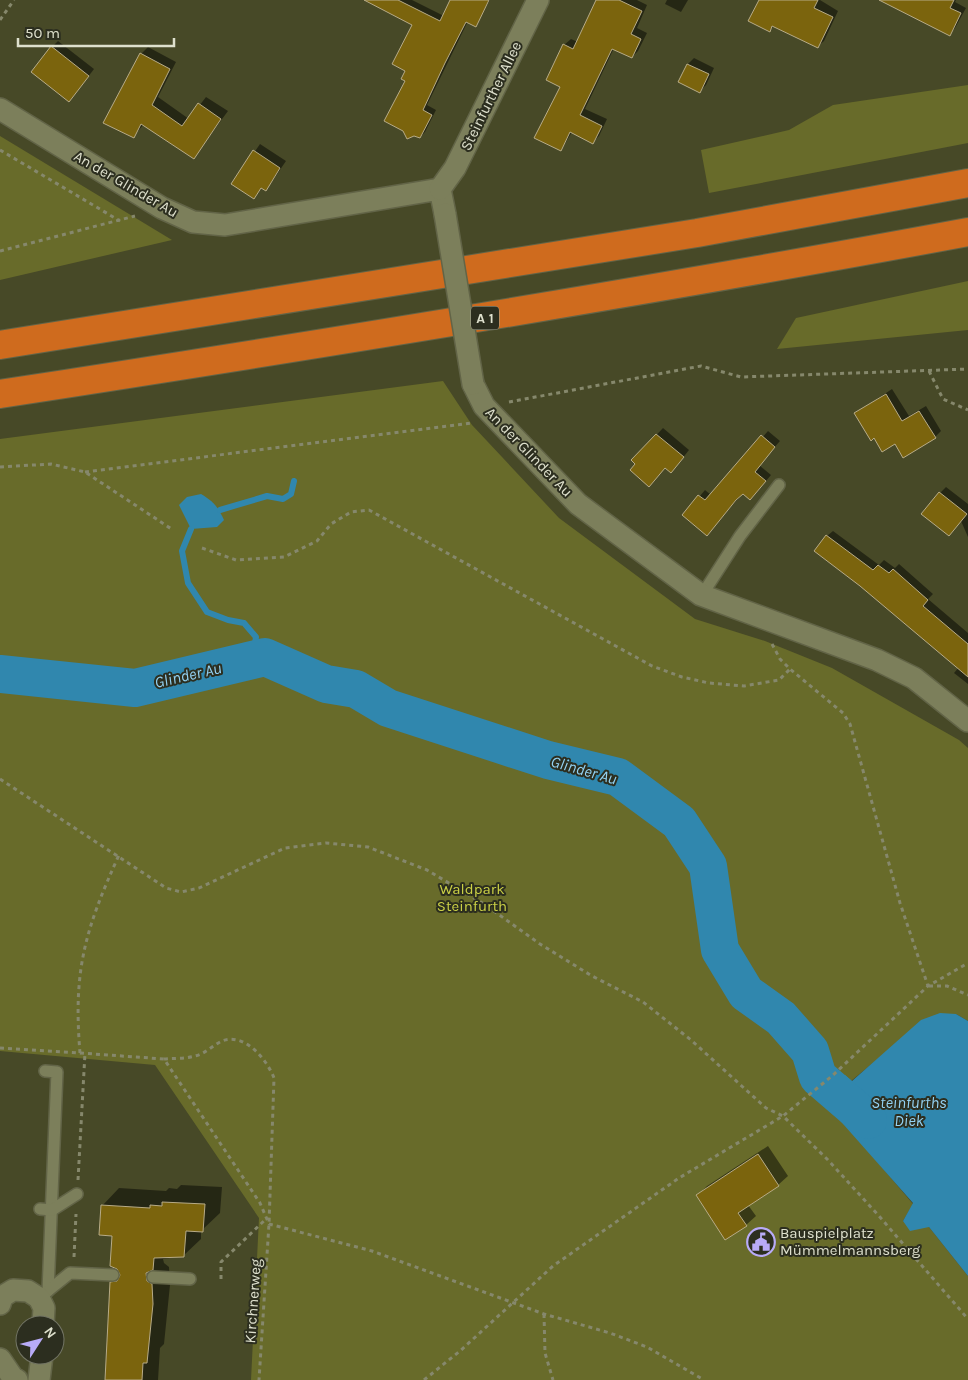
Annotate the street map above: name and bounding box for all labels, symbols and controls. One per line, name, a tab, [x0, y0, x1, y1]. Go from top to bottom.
scale bar	[18, 15, 174, 47]
text: 50 m	[25, 24, 60, 42]
street label: Steinfurther Allee	[457, 38, 525, 154]
street label: An der Glinder Au	[71, 147, 181, 221]
road number: A 1	[471, 306, 499, 330]
street label: An der Glinder Au	[482, 403, 576, 501]
water label: Glinder Au	[153, 658, 223, 692]
water label: Glinder Au	[549, 751, 619, 789]
park label: Waldpark Steinfurth	[437, 880, 507, 915]
water label: Steinfurths Diek	[871, 1093, 947, 1130]
place label: Bauspielplatz Mümmelmannsberg	[780, 1224, 921, 1259]
public building icon: Bauspielplatz Mümmelmannsberg	[746, 1227, 776, 1257]
street label: Kirchnerweg	[241, 1257, 265, 1344]
north arrow	[15, 1315, 65, 1365]
text: N	[40, 1324, 60, 1342]

